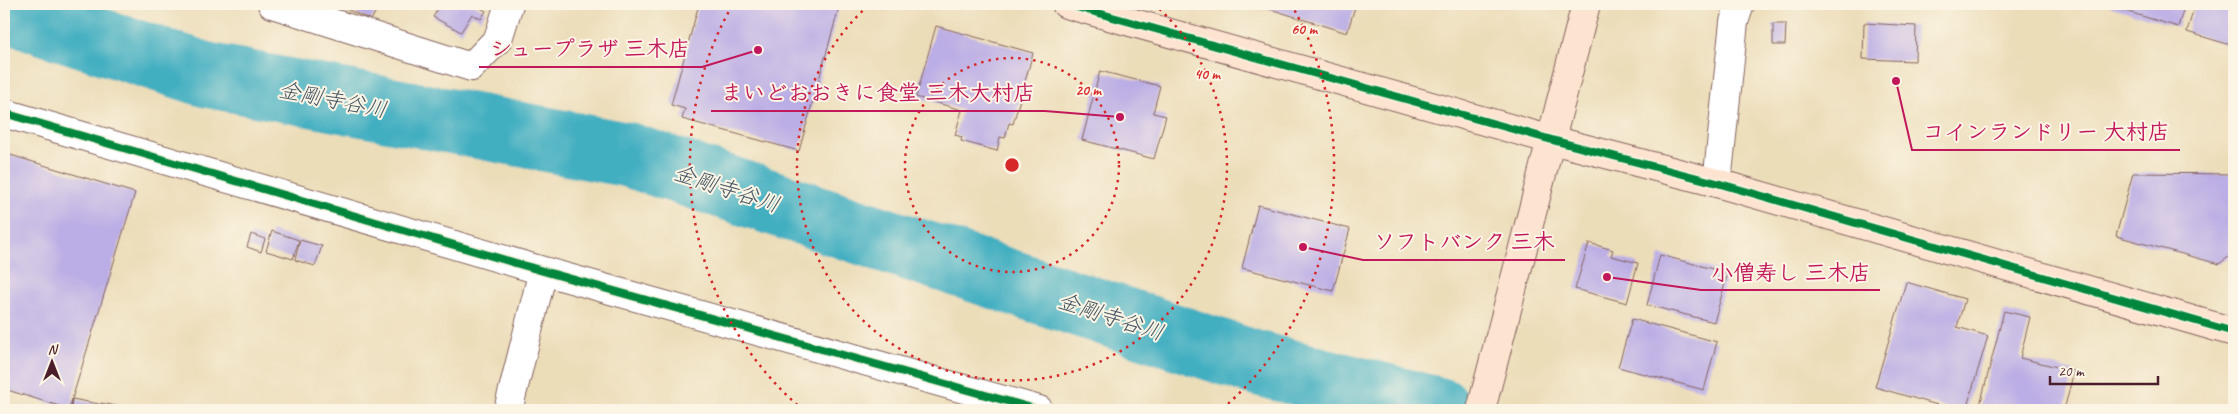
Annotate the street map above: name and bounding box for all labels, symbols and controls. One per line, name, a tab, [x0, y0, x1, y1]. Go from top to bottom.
text: 60 m	[1291, 20, 1318, 39]
callout: シュープラザ 三木店	[479, 30, 702, 67]
text: シュープラザ 三木店	[490, 35, 690, 63]
text: 40 m	[1194, 65, 1221, 84]
callout: まいどおおきに食堂 三木大村店	[711, 74, 1045, 111]
water label: 金剛寺谷川	[276, 76, 389, 124]
text: まいどおおきに食堂 三木大村店	[721, 79, 1035, 107]
text: 20 m	[1075, 81, 1102, 100]
callout: コインランドリー 大村店	[1912, 113, 2180, 150]
text: コインランドリー 大村店	[1922, 118, 2170, 146]
centre of rings	[1003, 156, 1021, 174]
water label: 金剛寺谷川	[670, 159, 783, 219]
callout: ソフトバンク 三木	[1363, 223, 1565, 260]
text: ソフトバンク 三木	[1373, 228, 1555, 256]
callout: 小僧寿し 三木店	[1701, 253, 1880, 290]
text: 小僧寿し 三木店	[1711, 259, 1871, 287]
water label: 金剛寺谷川	[1054, 287, 1167, 347]
north arrow	[28, 336, 78, 386]
text: N	[48, 341, 59, 358]
scale bar	[2050, 354, 2158, 386]
text: 20 m	[2058, 362, 2085, 381]

